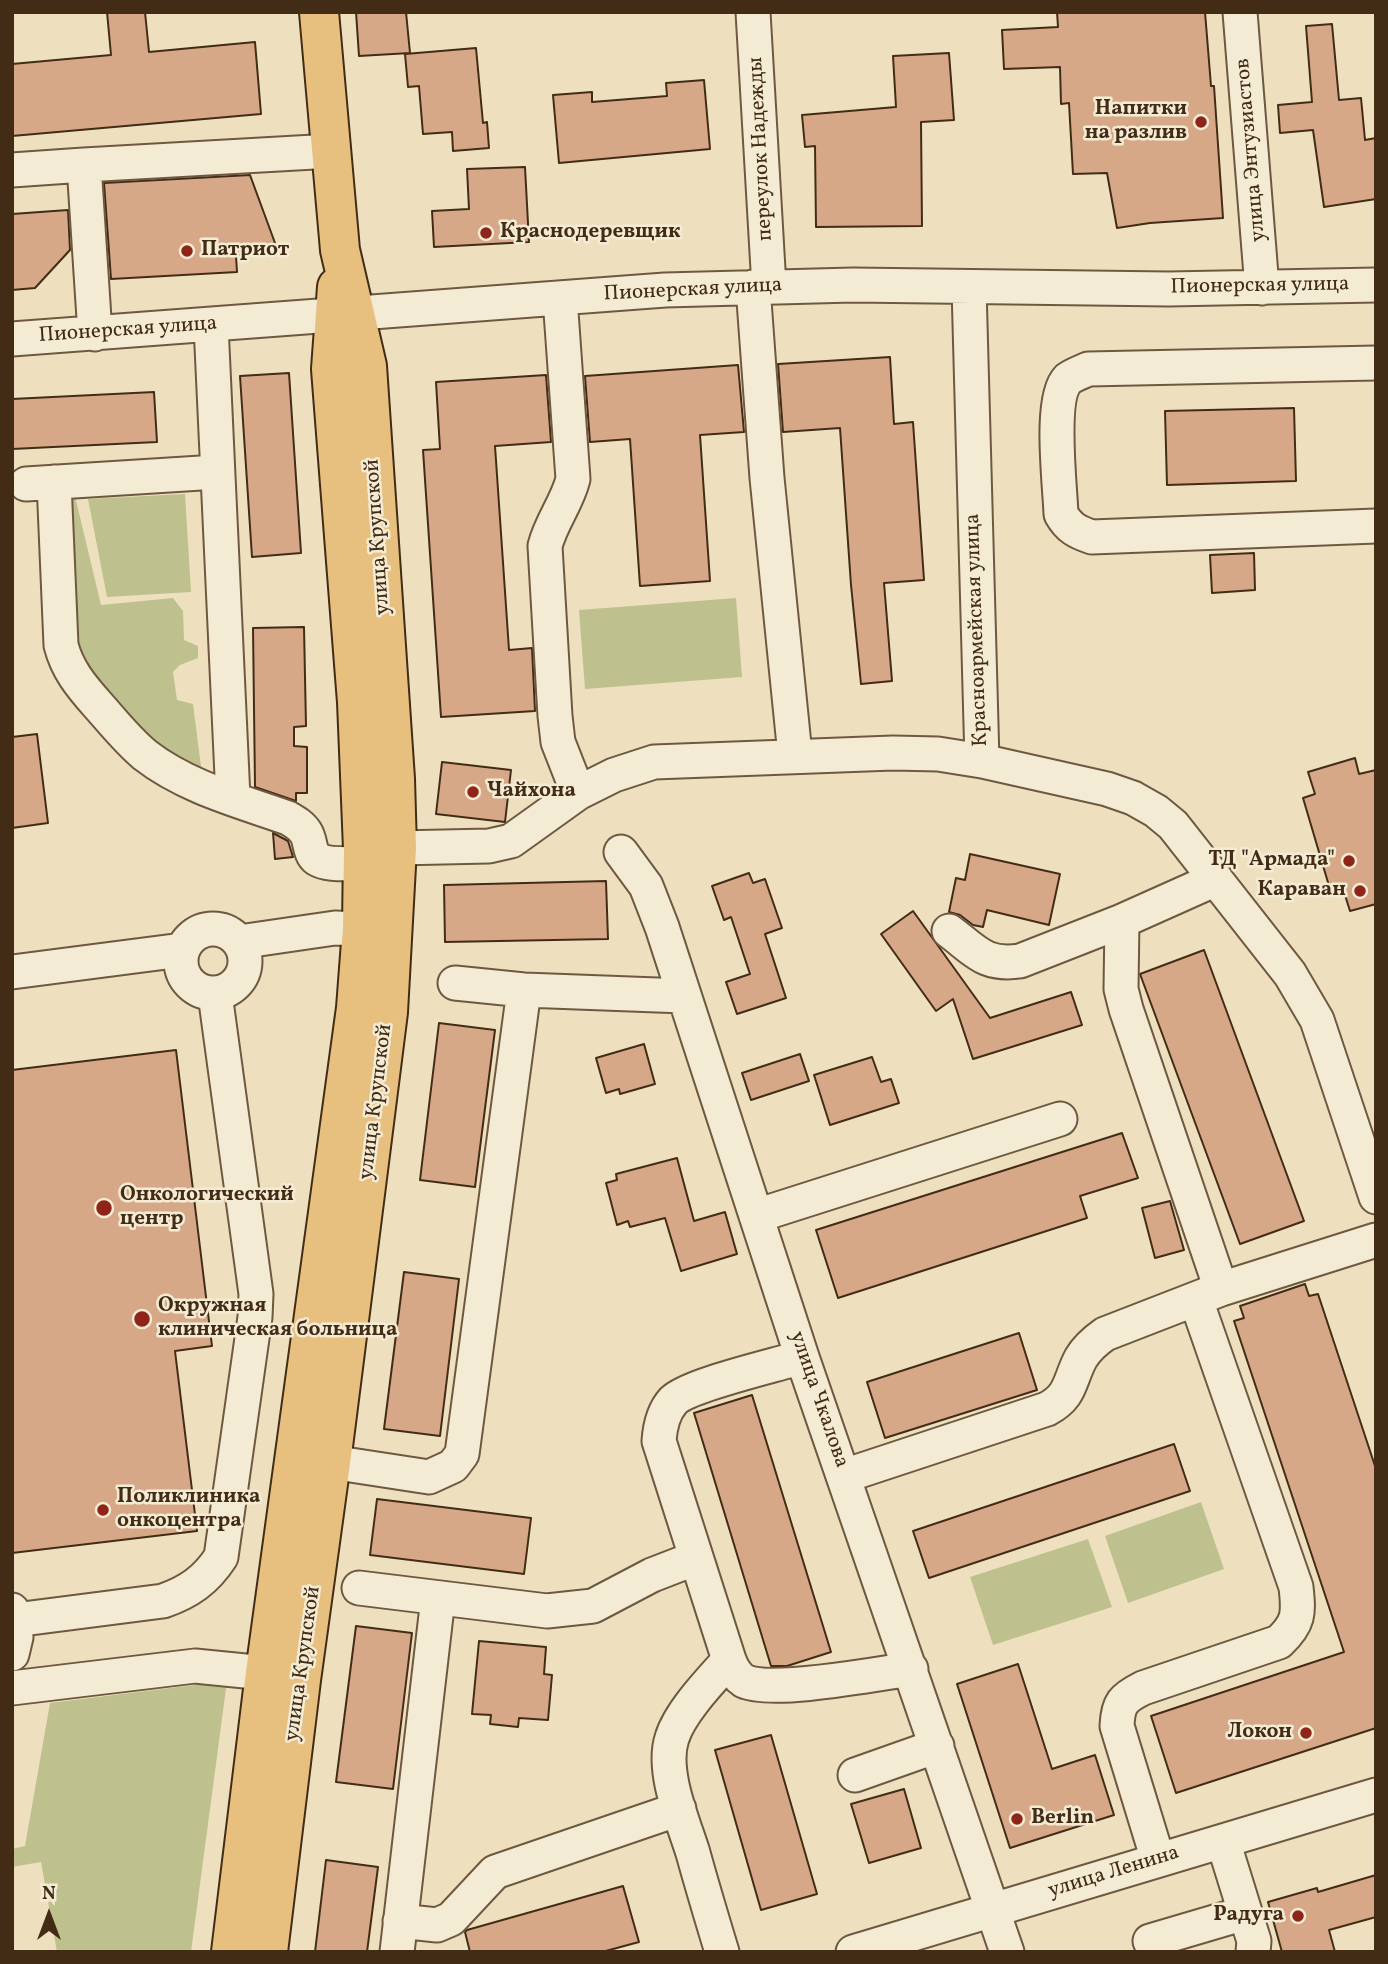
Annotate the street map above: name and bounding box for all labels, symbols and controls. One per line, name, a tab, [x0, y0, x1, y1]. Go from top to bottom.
street label: переулок Надежды	[745, 56, 779, 242]
street label: улица Энтузиастов	[1231, 57, 1273, 243]
place label: Напитки на разлив	[1085, 97, 1187, 147]
marker: Напитки на разлив	[1193, 114, 1209, 130]
place label: Краснодеревщик	[500, 220, 681, 246]
marker: Краснодеревщик	[478, 225, 494, 241]
place label: Патриот	[201, 238, 289, 264]
marker: Патриот	[179, 243, 195, 259]
street label: Пионерская улица	[1170, 273, 1350, 301]
street label: Пионерская улица	[603, 274, 783, 308]
street label: Пионерская улица	[38, 312, 218, 350]
street label: улица Крупской	[361, 458, 397, 616]
street label: Красноармейская улица	[961, 513, 995, 747]
place label: Чайхона	[487, 779, 576, 805]
marker: Чайхона	[465, 784, 481, 800]
place label: ТД "Армада"	[1208, 848, 1335, 874]
marker: ТД "Армада"	[1341, 853, 1357, 869]
place label: Караван	[1258, 878, 1346, 904]
marker: Караван	[1352, 883, 1368, 899]
street label: улица Крупской	[355, 1023, 399, 1181]
place label: Онкологический центр	[120, 1183, 294, 1233]
marker: Онкологический центр	[94, 1198, 114, 1218]
place label: Окружная клиническая больница	[158, 1294, 397, 1344]
marker: Окружная клиническая больница	[132, 1309, 152, 1329]
street label: улица Чкалова	[783, 1328, 853, 1472]
place label: Поликлиника онкоцентра	[117, 1485, 261, 1535]
marker: Поликлиника онкоцентра	[95, 1502, 111, 1518]
street label: улица Крупской	[281, 1585, 327, 1743]
place label: Локон	[1227, 1720, 1292, 1746]
marker: Локон	[1298, 1725, 1314, 1741]
place label: Berlin	[1031, 1806, 1094, 1832]
marker: Berlin	[1009, 1811, 1025, 1827]
street label: улица Ленина	[1045, 1841, 1183, 1905]
north arrow	[14, 1880, 84, 1950]
text: N	[42, 1881, 56, 1907]
place label: Радуга	[1213, 1903, 1284, 1929]
marker: Радуга	[1290, 1908, 1306, 1924]

